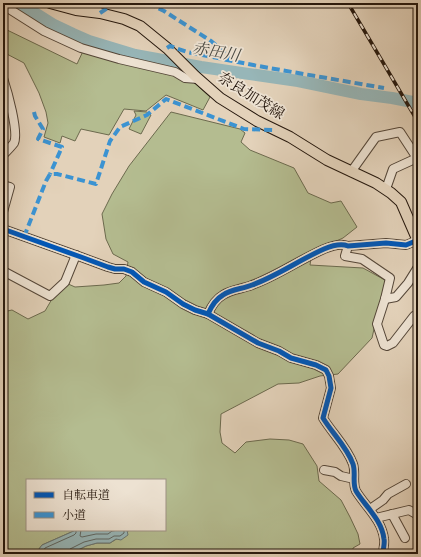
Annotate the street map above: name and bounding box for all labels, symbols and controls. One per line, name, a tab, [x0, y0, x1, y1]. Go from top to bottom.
water label: 赤田川	[191, 38, 243, 66]
street label: 奈良加茂線	[214, 68, 288, 124]
legend	[26, 479, 166, 531]
text: 自転車道	[62, 488, 110, 503]
text: 小道	[62, 508, 86, 523]

